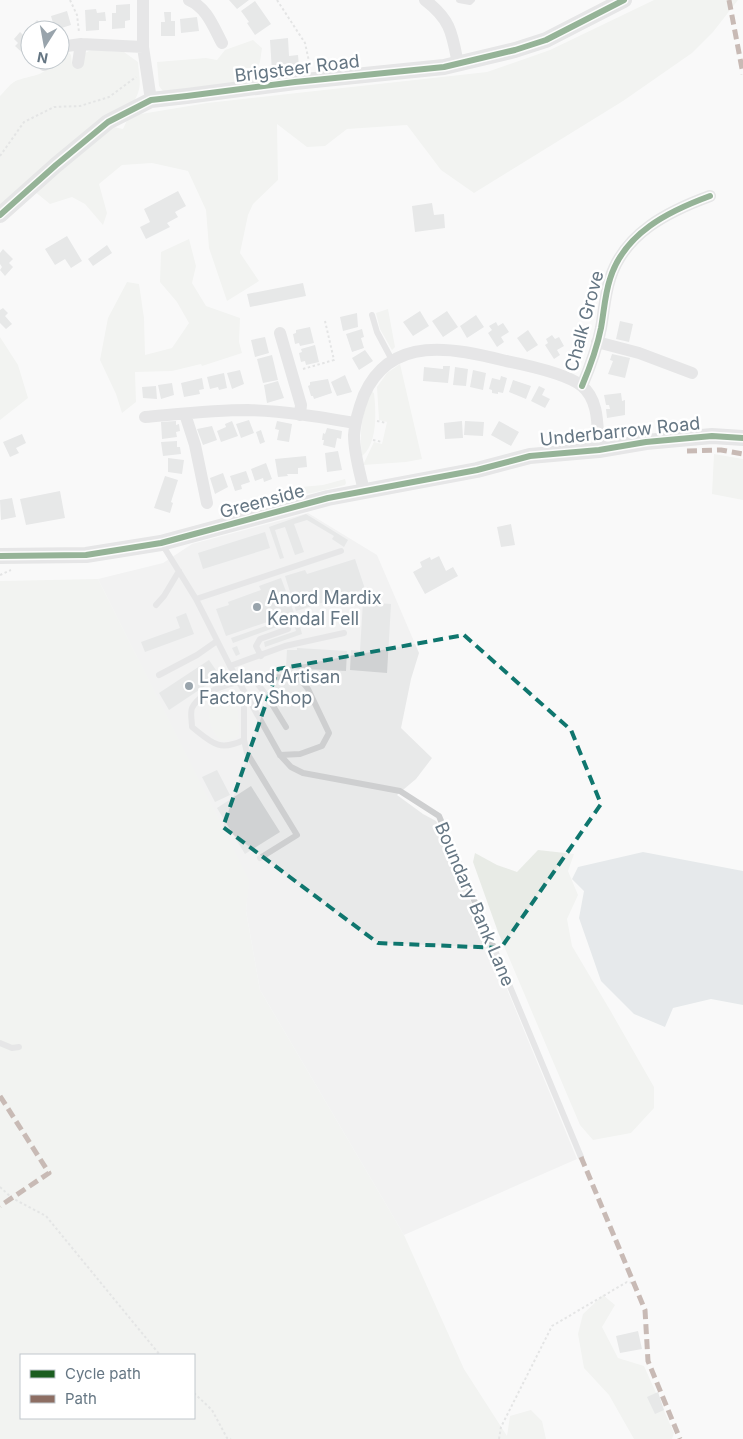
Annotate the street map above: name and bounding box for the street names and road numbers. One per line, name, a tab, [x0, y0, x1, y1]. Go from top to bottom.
street label: Brigsteer Road	[233, 50, 361, 86]
street label: Chalk Grove	[560, 268, 608, 374]
street label: Underbarrow Road	[539, 412, 701, 450]
street label: Greenside	[217, 480, 307, 522]
street label: Boundary Bank Lane	[431, 819, 519, 989]

